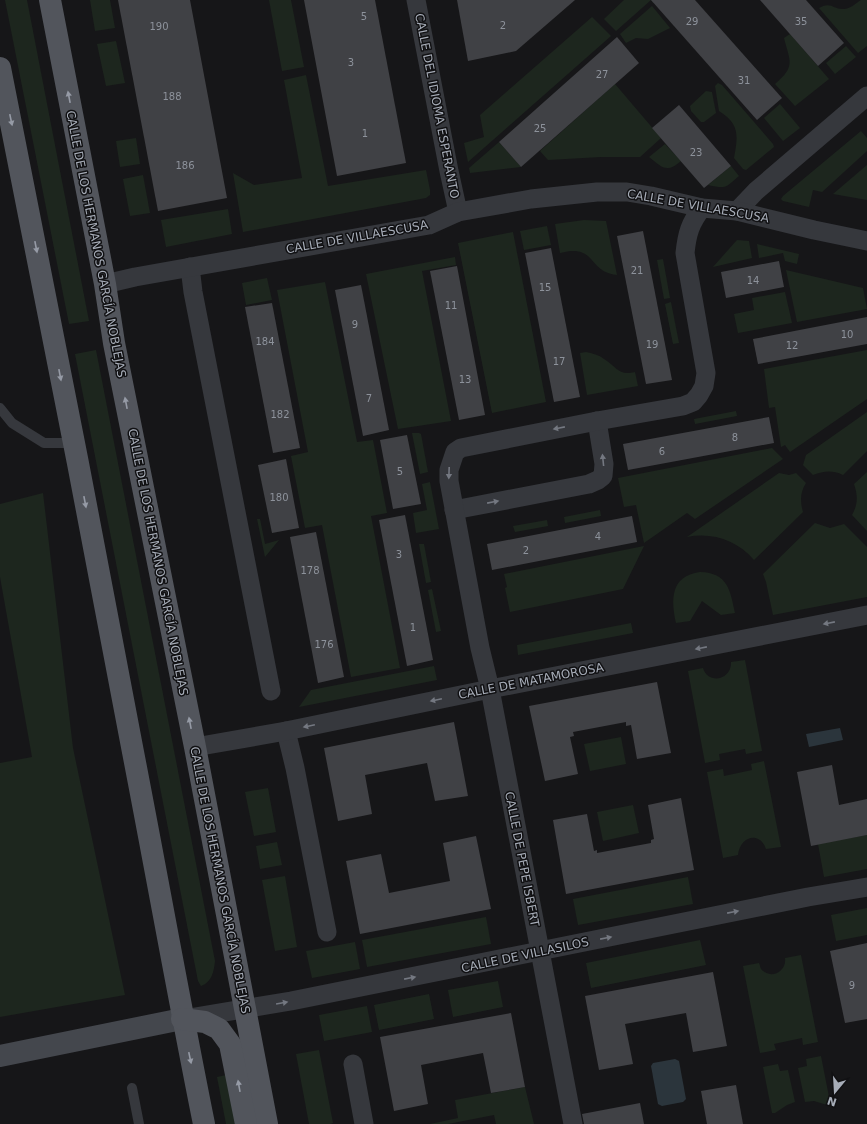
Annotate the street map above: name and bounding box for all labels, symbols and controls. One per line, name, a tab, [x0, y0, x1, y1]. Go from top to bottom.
house number: 5	[361, 11, 367, 22]
street label: CALLE DEL IDIOMA ESPERANTO	[412, 12, 462, 200]
house number: 29	[686, 16, 698, 27]
house number: 35	[795, 16, 807, 27]
house number: 2	[500, 20, 506, 31]
house number: 190	[149, 21, 169, 32]
house number: 3	[348, 57, 354, 68]
house number: 27	[596, 69, 608, 80]
house number: 31	[738, 75, 750, 86]
one-way arrow	[66, 91, 72, 103]
house number: 188	[162, 91, 182, 102]
street label: CALLE DE LOS HERMANOS GARCÍA NOBLEJAS	[63, 109, 130, 379]
one-way arrow	[8, 113, 14, 126]
house number: 25	[534, 123, 546, 134]
house number: 1	[362, 128, 368, 139]
house number: 23	[690, 147, 702, 158]
house number: 186	[175, 160, 195, 171]
street label: CALLE DE VILLAESCUSA	[626, 187, 771, 226]
street label: CALLE DE VILLAESCUSA	[285, 217, 430, 256]
one-way arrow	[34, 241, 40, 253]
house number: 21	[631, 265, 643, 276]
house number: 14	[747, 275, 759, 286]
house number: 15	[539, 282, 551, 293]
house number: 11	[445, 300, 457, 311]
house number: 9	[352, 319, 358, 330]
house number: 10	[841, 329, 853, 340]
house number: 184	[255, 336, 275, 347]
house number: 19	[646, 339, 658, 350]
house number: 12	[786, 340, 798, 351]
house number: 17	[553, 356, 565, 367]
one-way arrow	[58, 369, 64, 381]
house number: 13	[459, 374, 471, 385]
house number: 7	[366, 393, 372, 404]
one-way arrow	[123, 397, 129, 410]
house number: 182	[270, 409, 290, 420]
one-way arrow	[553, 426, 565, 432]
street label: CALLE DE LOS HERMANOS GARCÍA NOBLEJAS	[125, 427, 192, 697]
house number: 8	[732, 432, 738, 443]
house number: 6	[659, 446, 665, 457]
one-way arrow	[600, 454, 606, 466]
house number: 5	[397, 466, 403, 477]
one-way arrow	[446, 467, 452, 480]
house number: 180	[269, 492, 289, 503]
one-way arrow	[82, 496, 88, 509]
one-way arrow	[487, 499, 499, 505]
house number: 4	[595, 531, 601, 542]
house number: 2	[523, 545, 529, 556]
house number: 3	[396, 549, 402, 560]
house number: 178	[300, 565, 320, 576]
one-way arrow	[823, 620, 835, 626]
house number: 1	[410, 622, 416, 633]
house number: 176	[314, 639, 334, 650]
one-way arrow	[695, 645, 707, 651]
street label: CALLE DE MATAMOROSA	[457, 660, 606, 702]
one-way arrow	[430, 697, 442, 703]
one-way arrow	[186, 717, 192, 729]
one-way arrow	[303, 724, 315, 730]
street label: CALLE DE LOS HERMANOS GARCÍA NOBLEJAS	[187, 745, 254, 1015]
street label: CALLE DE PEPE ISBERT	[502, 790, 542, 928]
one-way arrow	[727, 909, 739, 915]
one-way arrow	[600, 934, 612, 940]
street label: CALLE DE VILLASILOS	[460, 935, 590, 975]
one-way arrow	[404, 975, 416, 981]
house number: 9	[849, 980, 855, 991]
one-way arrow	[276, 999, 288, 1005]
one-way arrow	[188, 1051, 194, 1064]
north arrow	[815, 1072, 855, 1112]
one-way arrow	[235, 1080, 241, 1092]
text: N	[826, 1093, 838, 1109]

